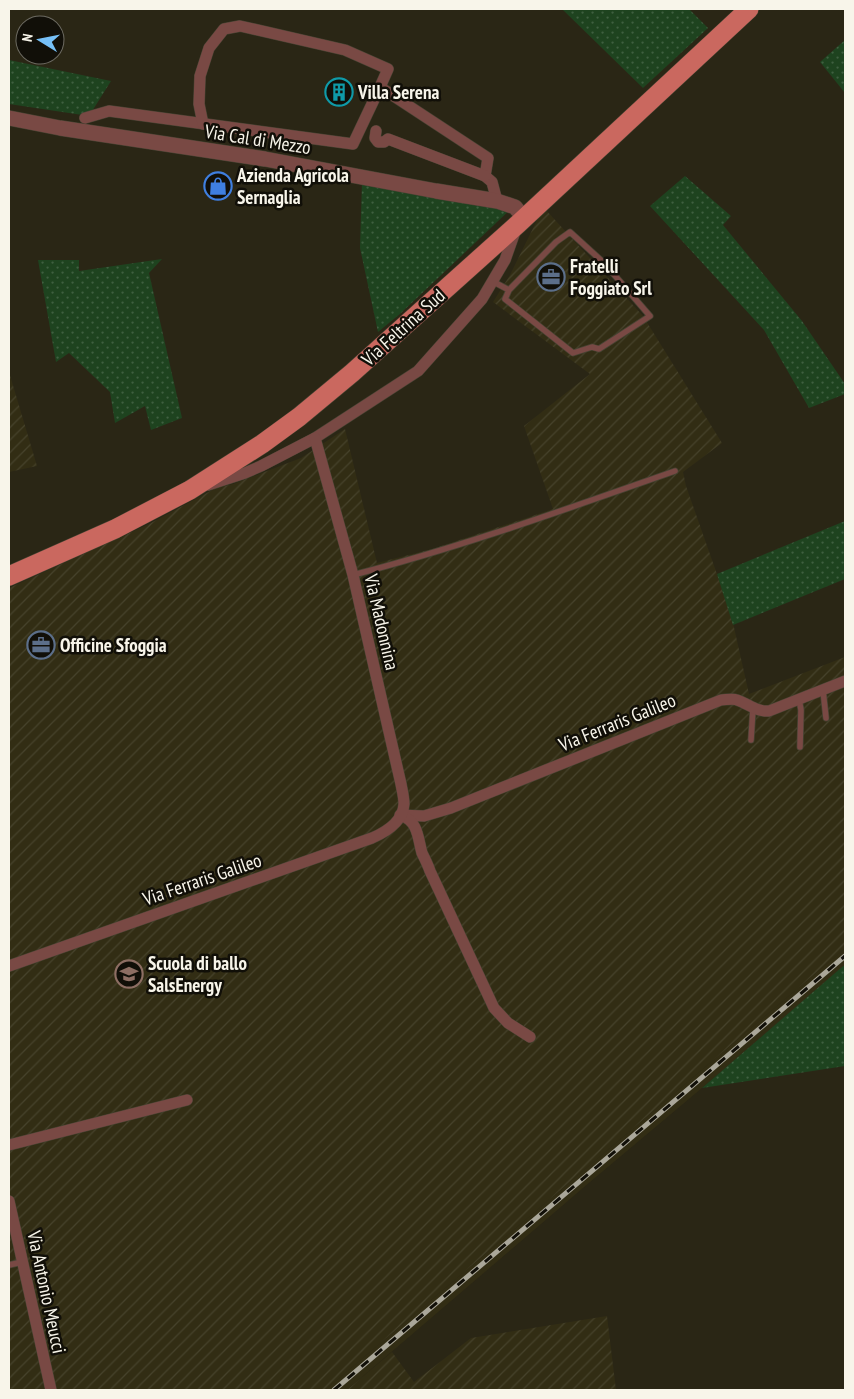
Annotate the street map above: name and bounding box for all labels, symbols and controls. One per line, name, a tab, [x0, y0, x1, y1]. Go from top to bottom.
north arrow	[15, 15, 65, 65]
text: N	[18, 32, 37, 43]
building icon: Villa Serena	[324, 77, 354, 107]
place label: Villa Serena	[357, 80, 440, 104]
street label: Via Cal di Mezzo	[202, 119, 313, 159]
place label: Azienda Agricola Sernaglia	[236, 163, 349, 209]
shop icon: Azienda Agricola Sernaglia	[203, 171, 233, 201]
place label: Fratelli Foggiato Srl	[570, 254, 652, 300]
office icon: Fratelli Foggiato Srl	[536, 262, 566, 292]
street label: Via Feltrina Sud	[356, 283, 450, 371]
street label: Via Madonnina	[359, 571, 405, 672]
office icon: Officine Sfoggia	[26, 630, 56, 660]
place label: Officine Sfoggia	[60, 633, 167, 657]
street label: Via Ferraris Galileo	[554, 688, 679, 757]
street label: Via Ferraris Galileo	[139, 847, 264, 911]
place label: Scuola di ballo SalsEnergy	[148, 951, 247, 997]
school or university icon: Scuola di ballo SalsEnergy	[114, 959, 144, 989]
street label: Via Antonio Meucci	[22, 1227, 72, 1356]

